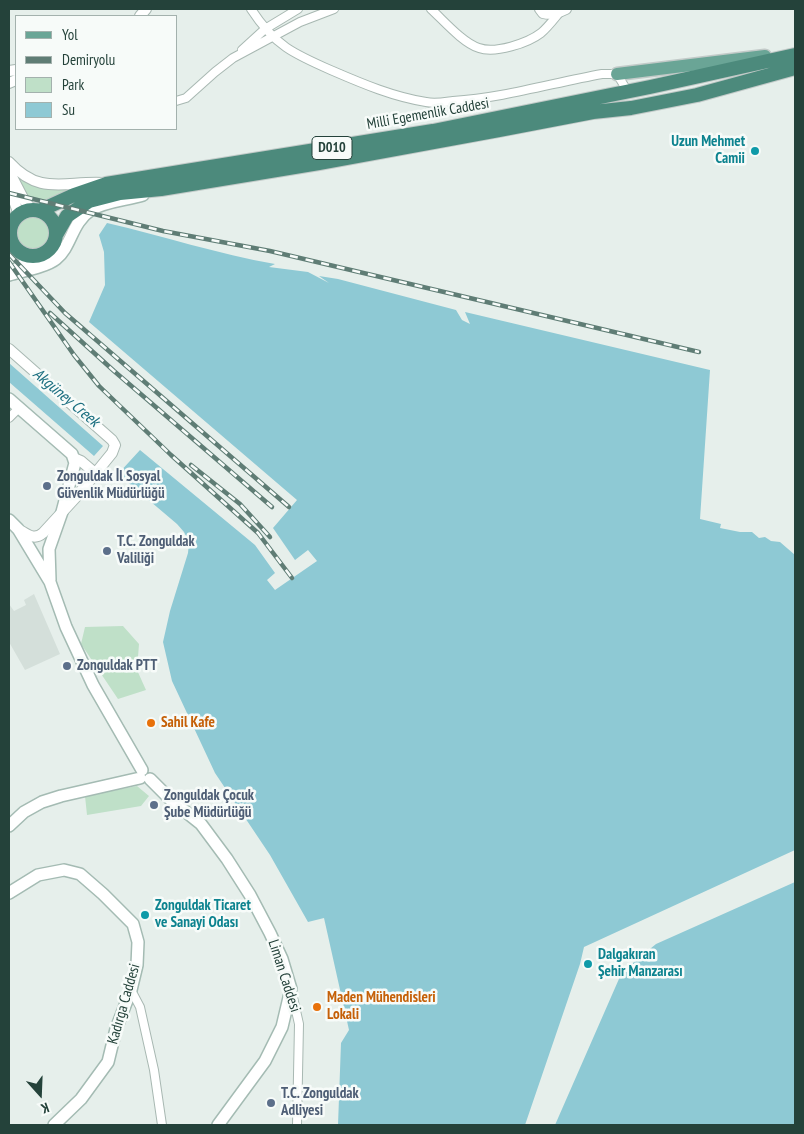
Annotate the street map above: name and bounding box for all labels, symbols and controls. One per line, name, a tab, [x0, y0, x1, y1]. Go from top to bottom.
legend	[15, 15, 178, 130]
text: Yol	[62, 25, 78, 44]
text: Demiryolu	[62, 50, 115, 69]
text: Park	[62, 75, 84, 94]
street label: Milli Egemenlik Caddesi	[365, 94, 491, 134]
text: Su	[62, 100, 75, 119]
place label: Uzun Mehmet Camii	[671, 133, 745, 168]
road number: D010	[312, 136, 352, 160]
marker: Uzun Mehmet Camii	[749, 145, 761, 157]
water label: Akgüney Creek	[29, 365, 103, 431]
place label: Zonguldak İl Sosyal Güvenlik Müdürlüğü	[57, 468, 165, 503]
marker: Zonguldak İl Sosyal Güvenlik Müdürlüğü	[41, 480, 53, 492]
place label: T.C. Zonguldak Valiliği	[117, 533, 195, 568]
marker: T.C. Zonguldak Valiliği	[101, 545, 113, 557]
place label: Zonguldak PTT	[77, 657, 157, 675]
marker: Zonguldak PTT	[61, 660, 73, 672]
place label: Sahil Kafe	[161, 714, 215, 732]
marker: Sahil Kafe	[145, 717, 157, 729]
place label: Zonguldak Çocuk Şube Müdürlüğü	[164, 787, 254, 822]
marker: Zonguldak Çocuk Şube Müdürlüğü	[148, 799, 160, 811]
place label: Zonguldak Ticaret ve Sanayi Odası	[155, 897, 251, 932]
marker: Zonguldak Ticaret ve Sanayi Odası	[139, 909, 151, 921]
street label: Liman Caddesi	[264, 937, 304, 1015]
place label: Dalgakıran Şehir Manzarası	[598, 946, 683, 981]
marker: Dalgakıran Şehir Manzarası	[582, 958, 594, 970]
street label: Kadırga Caddesi	[104, 962, 144, 1046]
place label: Maden Mühendisleri Lokali	[327, 989, 436, 1024]
marker: Maden Mühendisleri Lokali	[311, 1001, 323, 1013]
north arrow	[15, 1069, 65, 1119]
place label: T.C. Zonguldak Adliyesi	[281, 1085, 359, 1120]
marker: T.C. Zonguldak Adliyesi	[265, 1097, 277, 1109]
text: K	[39, 1098, 52, 1118]

